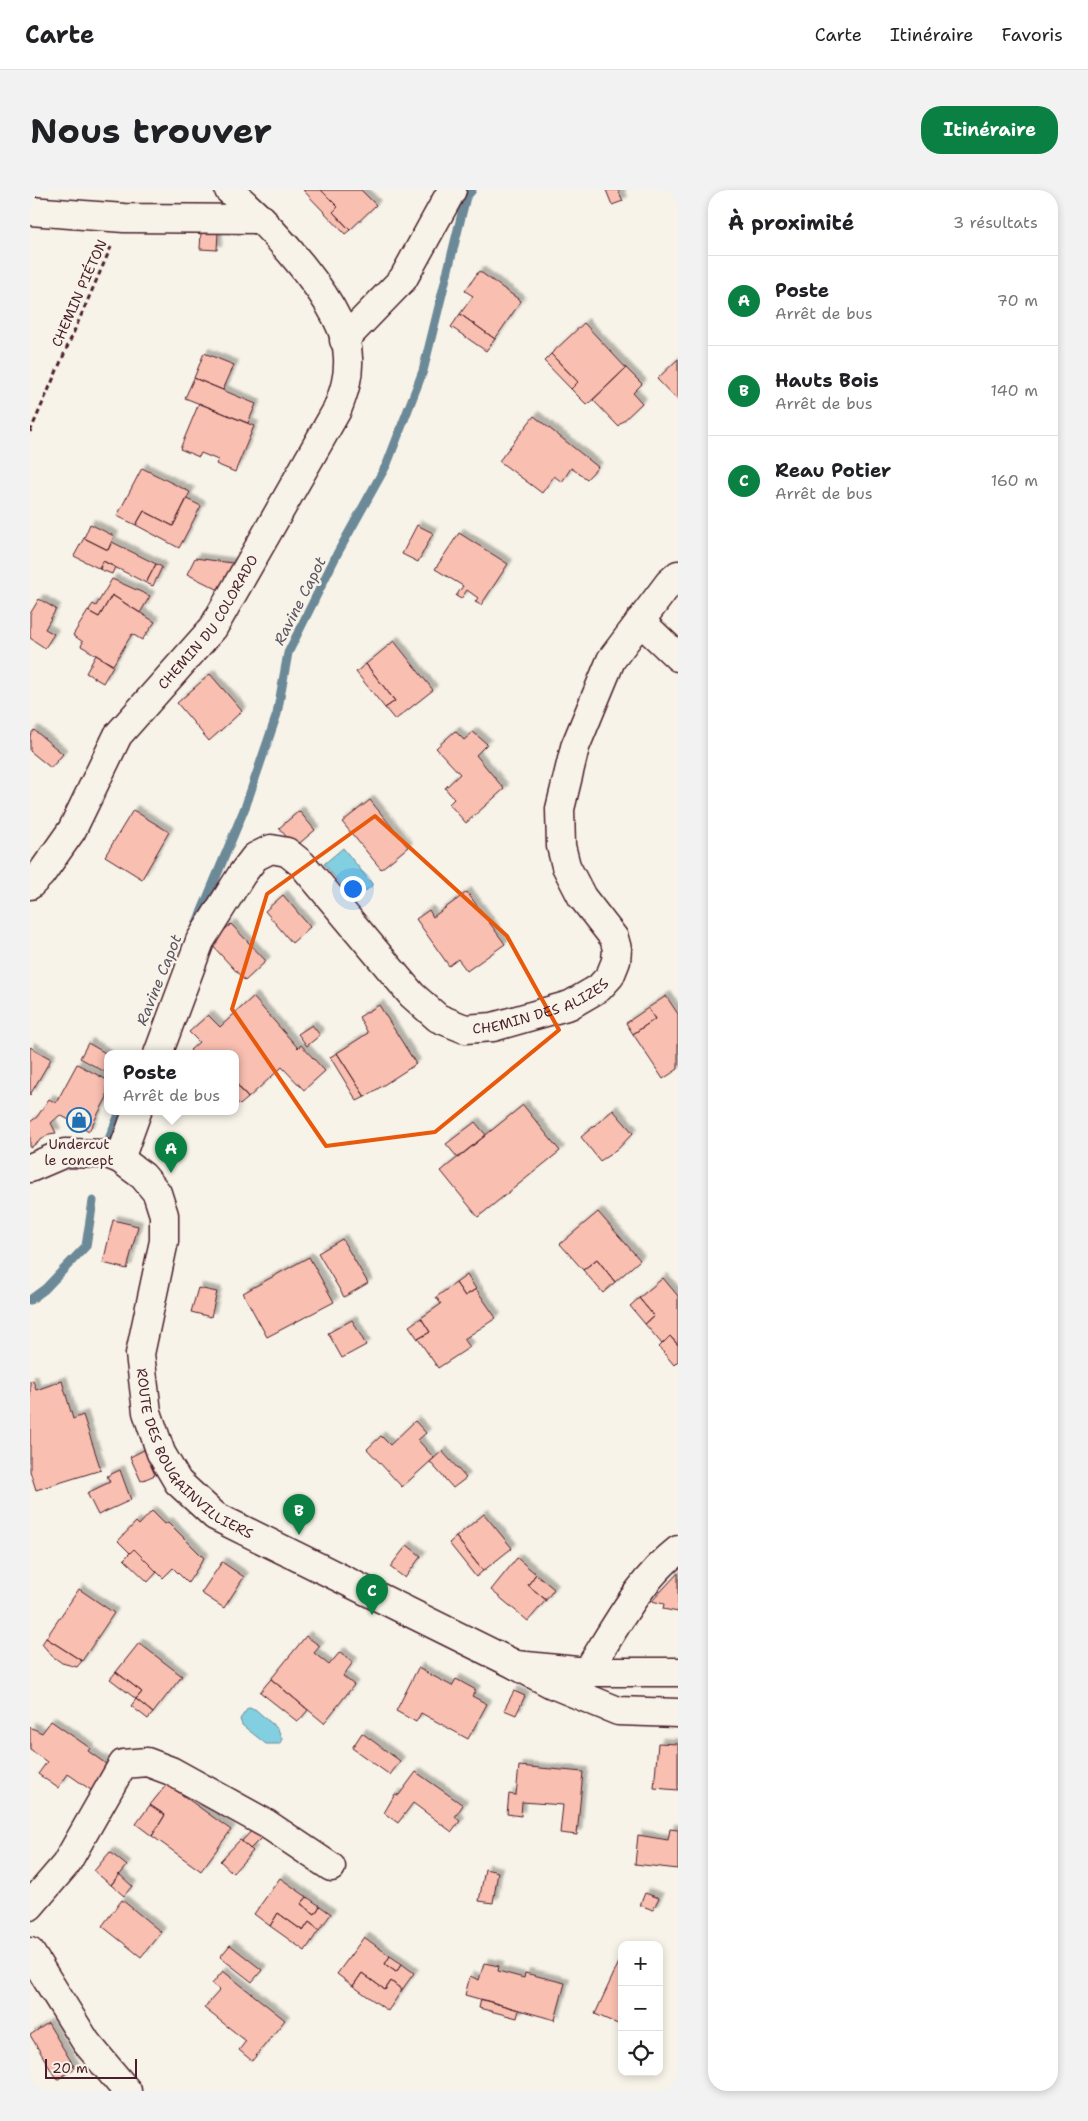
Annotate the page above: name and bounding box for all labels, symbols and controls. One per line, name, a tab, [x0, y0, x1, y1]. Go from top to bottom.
text: Carte	[25, 19, 94, 51]
text: Carte	[815, 23, 862, 47]
text: Itinéraire	[890, 23, 974, 47]
text: Favoris	[1002, 23, 1063, 47]
button: Itinéraire	[921, 106, 1058, 154]
text: Nous trouver	[30, 107, 272, 154]
text: À proximité	[728, 209, 854, 237]
text: 3 résultats	[953, 212, 1038, 233]
street label: CHEMIN PIÉTON	[47, 236, 111, 350]
text: Poste	[775, 278, 829, 303]
text: A	[738, 290, 750, 311]
text: 70 m	[997, 290, 1038, 311]
text: Arrêt de bus	[775, 303, 873, 324]
text: Hauts Bois	[775, 368, 879, 393]
text: B	[739, 380, 749, 401]
text: 140 m	[991, 380, 1038, 401]
text: Arrêt de bus	[775, 393, 873, 414]
text: Reau Potier	[775, 458, 891, 483]
text: C	[739, 470, 749, 491]
text: 160 m	[991, 470, 1038, 491]
text: Arrêt de bus	[775, 483, 873, 504]
street label: CHEMIN DU COLORADO	[154, 552, 262, 693]
water label: Ravine Capot	[269, 553, 331, 648]
your location	[340, 876, 366, 902]
water label: Ravine Capot	[132, 931, 186, 1028]
street label: CHEMIN DES ALIZES	[472, 974, 613, 1037]
popup	[104, 1050, 239, 1115]
text: Poste	[123, 1060, 177, 1085]
text: Arrêt de bus	[123, 1085, 220, 1106]
shop icon: Undercut le concept	[66, 1107, 92, 1133]
pin: A	[155, 1132, 187, 1173]
place label: Undercut le concept	[44, 1135, 114, 1169]
street label: ROUTE DES BOUGAINVILLIERS	[133, 1367, 256, 1543]
pin: B	[283, 1494, 315, 1535]
pin: C	[356, 1574, 388, 1615]
map controls	[618, 1941, 663, 2076]
button: +	[618, 1941, 663, 1986]
button: −	[618, 1986, 663, 2031]
button: locate	[618, 2031, 663, 2076]
scale bar	[45, 2056, 138, 2079]
text: 20 m	[52, 2059, 88, 2077]

